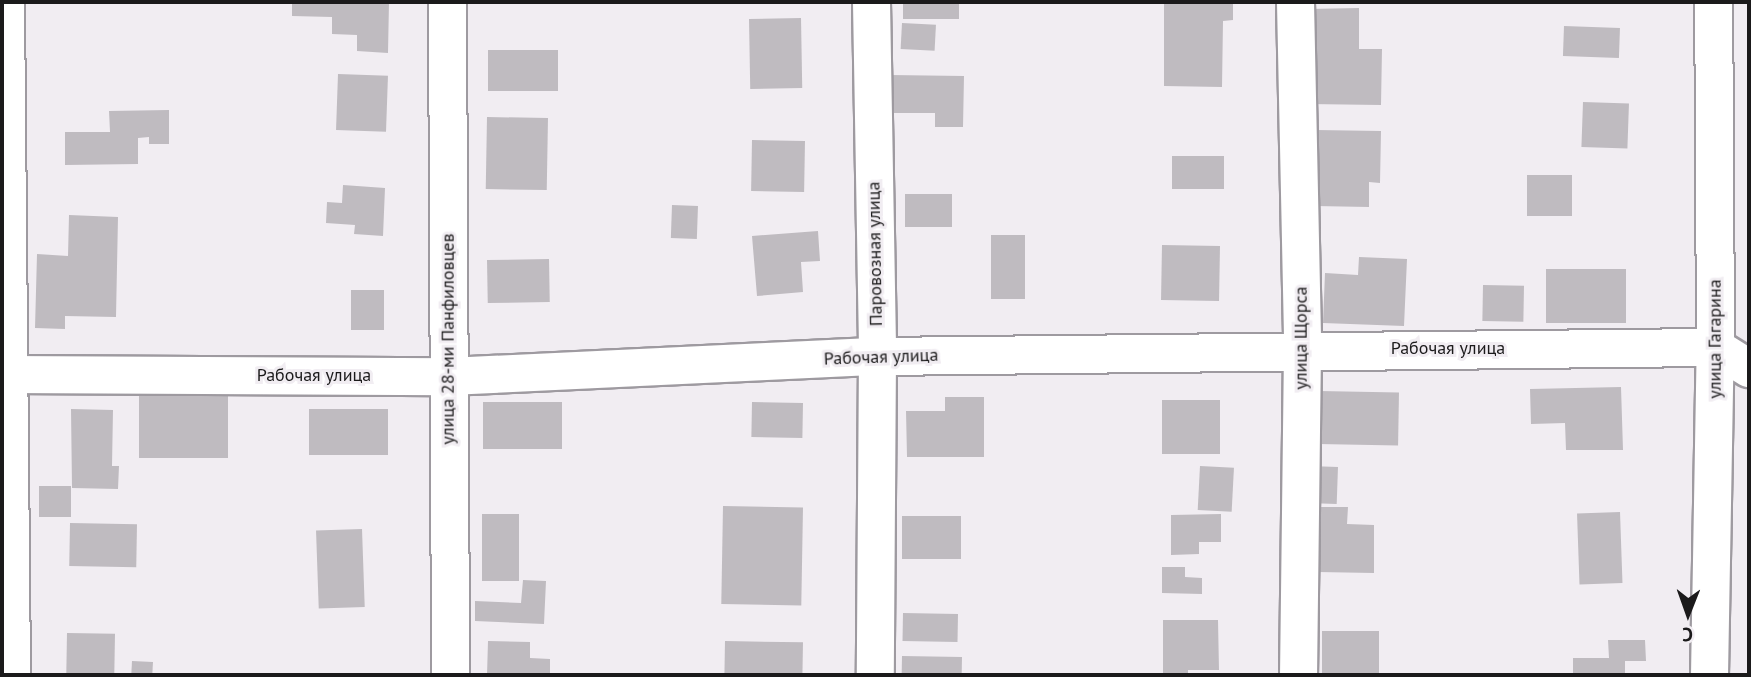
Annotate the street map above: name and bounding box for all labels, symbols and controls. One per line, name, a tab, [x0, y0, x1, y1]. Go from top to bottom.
street label: Паровозная улица	[863, 182, 887, 326]
street label: улица 28-ми Панфиловцев	[437, 233, 459, 445]
street label: улица Гагарина	[1704, 279, 1726, 399]
street label: улица Щорса	[1290, 286, 1312, 390]
street label: Рабочая улица	[1391, 337, 1505, 359]
street label: Рабочая улица	[823, 344, 939, 370]
street label: Рабочая улица	[257, 364, 371, 386]
north arrow	[1653, 579, 1723, 649]
text: С	[1682, 623, 1693, 647]

